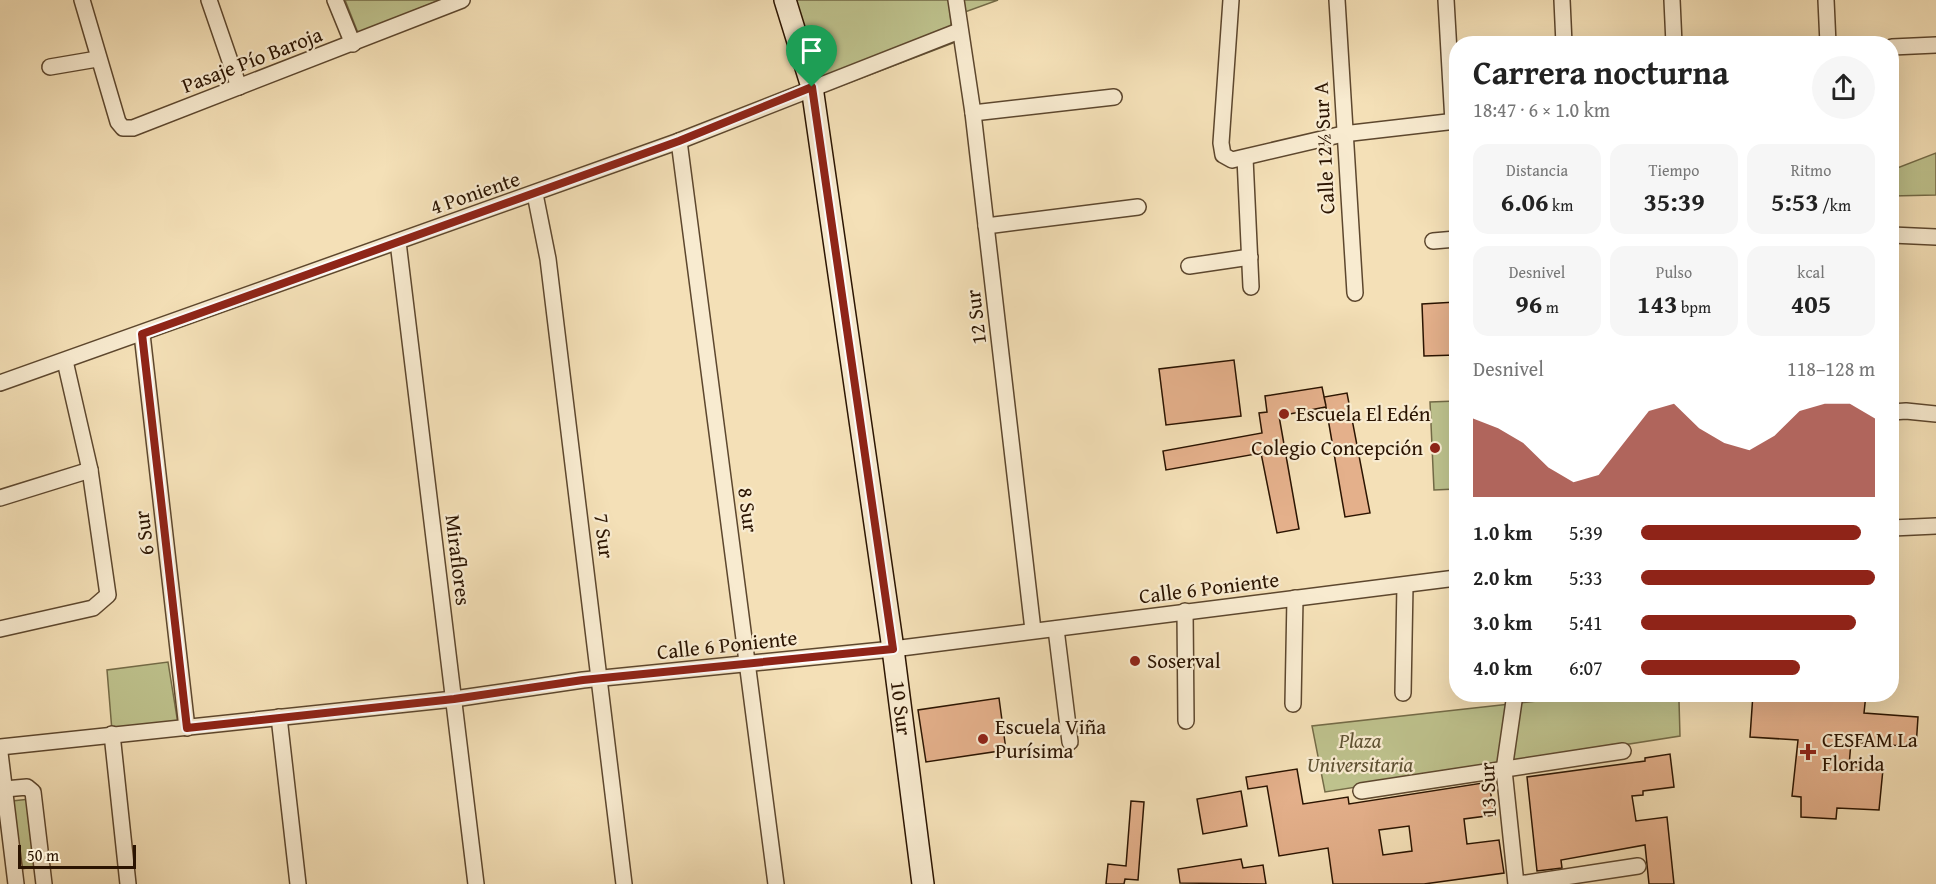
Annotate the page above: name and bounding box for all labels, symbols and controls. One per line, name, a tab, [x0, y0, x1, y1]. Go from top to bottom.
street label: Pasaje Pío Baroja	[177, 18, 327, 101]
pin	[786, 25, 837, 87]
icon: arrive	[795, 34, 828, 67]
text: Carrera nocturna	[1473, 48, 1729, 96]
button: share	[1812, 56, 1875, 119]
street label: Calle 12½ Sur A	[1305, 81, 1342, 215]
text: 18:47 · 6 × 1.0 km	[1473, 95, 1610, 124]
text: Distancia	[1506, 158, 1568, 182]
text: Tiempo	[1649, 158, 1699, 182]
text: Ritmo	[1791, 158, 1831, 182]
street label: 4 Poniente	[426, 163, 524, 222]
text: 6.06	[1501, 182, 1549, 221]
text: 35:39	[1643, 182, 1705, 221]
text: 5:53	[1771, 182, 1819, 221]
text: km	[1549, 193, 1573, 217]
text: /km	[1819, 193, 1851, 217]
text: Desnivel	[1509, 260, 1565, 284]
text: Pulso	[1656, 260, 1692, 284]
text: kcal	[1797, 260, 1825, 284]
text: 96	[1515, 284, 1542, 323]
text: 143	[1637, 284, 1677, 323]
text: 405	[1791, 284, 1831, 323]
street label: 12 Sur	[957, 287, 994, 346]
text: m	[1542, 295, 1559, 319]
text: bpm	[1677, 295, 1711, 319]
text: Desnivel	[1473, 354, 1544, 383]
text: 118–128 m	[1787, 354, 1875, 383]
place label: Escuela El Edén	[1296, 398, 1431, 429]
marker: Escuela El Edén	[1277, 407, 1291, 421]
place label: Colegio Concepción	[1251, 432, 1423, 463]
marker: Colegio Concepción	[1428, 441, 1442, 455]
street label: 8 Sur	[730, 486, 767, 535]
street label: 6 Sur	[125, 508, 162, 557]
street label: 7 Sur	[586, 512, 623, 561]
street label: Miraflores	[438, 513, 479, 607]
text: 1.0 km	[1473, 518, 1532, 547]
text: 5:39	[1569, 518, 1603, 547]
text: 2.0 km	[1473, 563, 1532, 592]
text: 5:33	[1569, 563, 1603, 592]
street label: Calle 6 Poniente	[1137, 564, 1281, 611]
text: 3.0 km	[1473, 608, 1532, 637]
text: 5:41	[1569, 608, 1603, 637]
street label: Calle 6 Poniente	[655, 622, 799, 667]
place label: Soserval	[1147, 645, 1221, 676]
text: 4.0 km	[1473, 653, 1532, 682]
text: 6:07	[1569, 653, 1603, 682]
marker: Soserval	[1128, 654, 1142, 668]
street label: 10 Sur	[883, 679, 920, 738]
place label: Escuela Viña Purísima	[995, 711, 1106, 766]
place label: CESFAM La Florida	[1822, 724, 1918, 779]
park label: Plaza Universitaria	[1307, 725, 1414, 780]
marker: Escuela Viña Purísima	[976, 732, 990, 746]
marker: CESFAM La Florida	[1799, 743, 1817, 761]
street label: 13 Sur	[1471, 762, 1504, 818]
scale bar	[18, 842, 136, 870]
text: 50 m	[27, 843, 59, 867]

